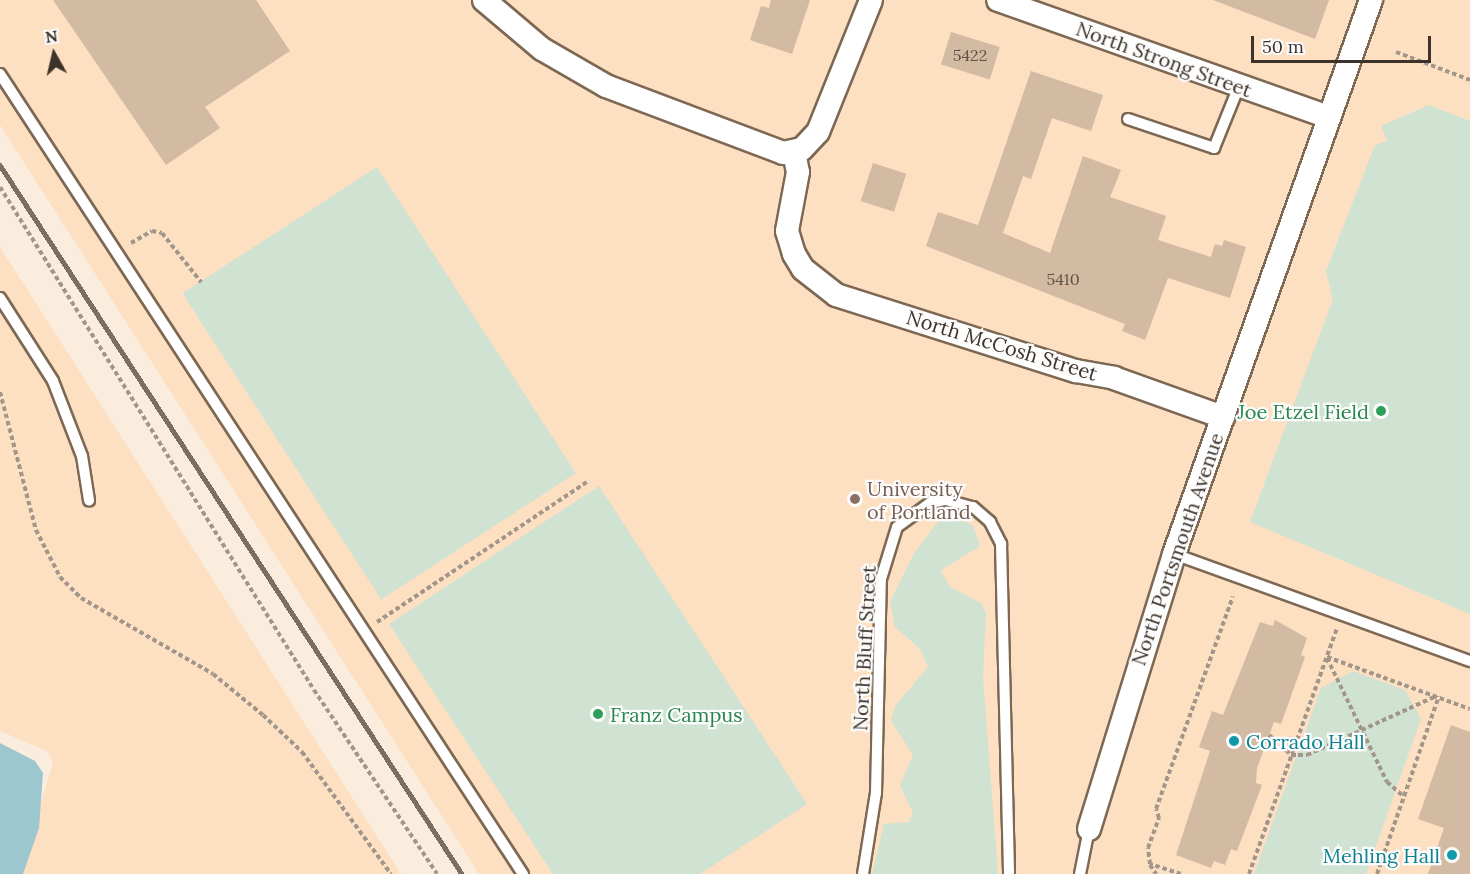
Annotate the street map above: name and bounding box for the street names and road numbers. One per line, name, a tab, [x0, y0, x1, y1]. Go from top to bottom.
street label: North Strong Street	[1073, 16, 1255, 102]
street label: North McCosh Street	[904, 305, 1100, 385]
street label: North Portsmouth Avenue	[1126, 430, 1228, 668]
street label: North Bluff Street	[848, 565, 880, 731]

